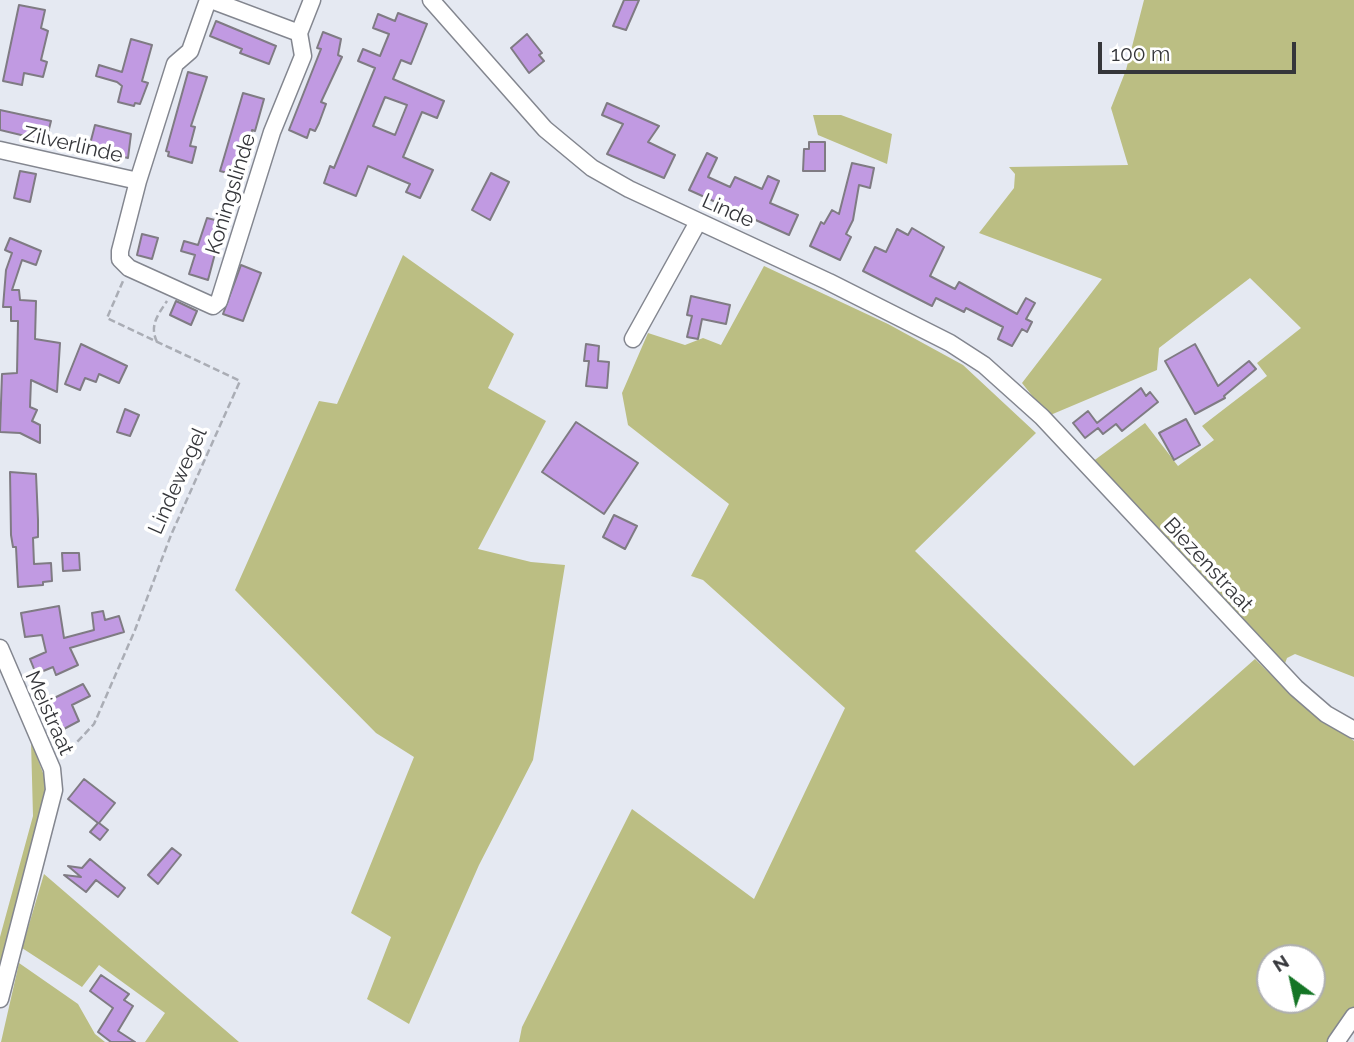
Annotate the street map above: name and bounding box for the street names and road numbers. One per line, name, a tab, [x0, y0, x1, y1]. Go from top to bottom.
street label: Zilverlinde	[21, 121, 125, 169]
street label: Koningslinde	[201, 130, 261, 258]
street label: Linde	[698, 188, 758, 234]
street label: Lindewegel	[143, 424, 213, 538]
street label: Biezenstraat	[1158, 513, 1258, 617]
street label: Meistraat	[19, 667, 79, 759]

